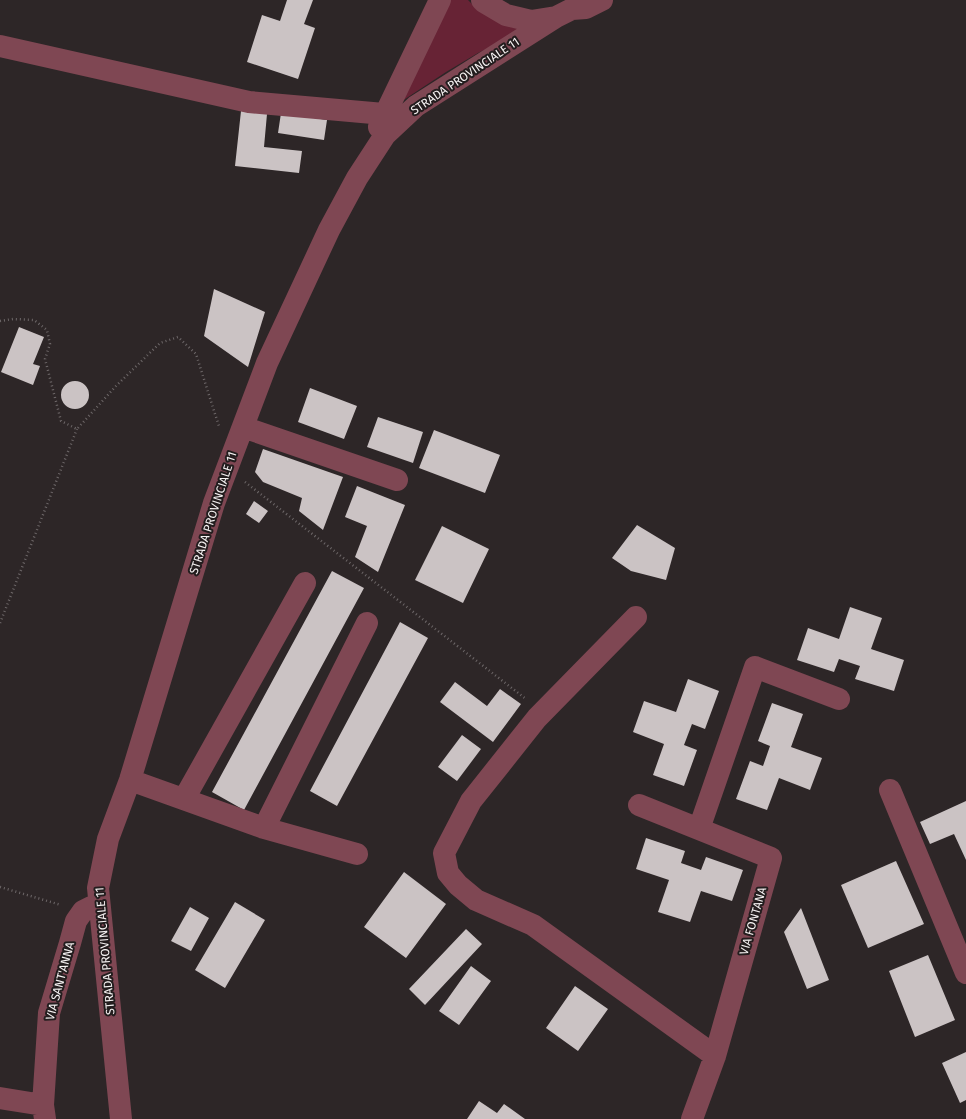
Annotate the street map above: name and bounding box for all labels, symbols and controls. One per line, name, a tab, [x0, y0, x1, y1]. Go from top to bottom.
street label: STRADA PROVINCIALE 11	[408, 34, 522, 118]
street label: STRADA PROVINCIALE 11	[187, 450, 239, 576]
street label: VIA FONTANA	[737, 885, 769, 957]
street label: STRADA PROVINCIALE 11	[92, 887, 118, 1015]
street label: VIA SANT'ANNA	[43, 940, 77, 1022]

